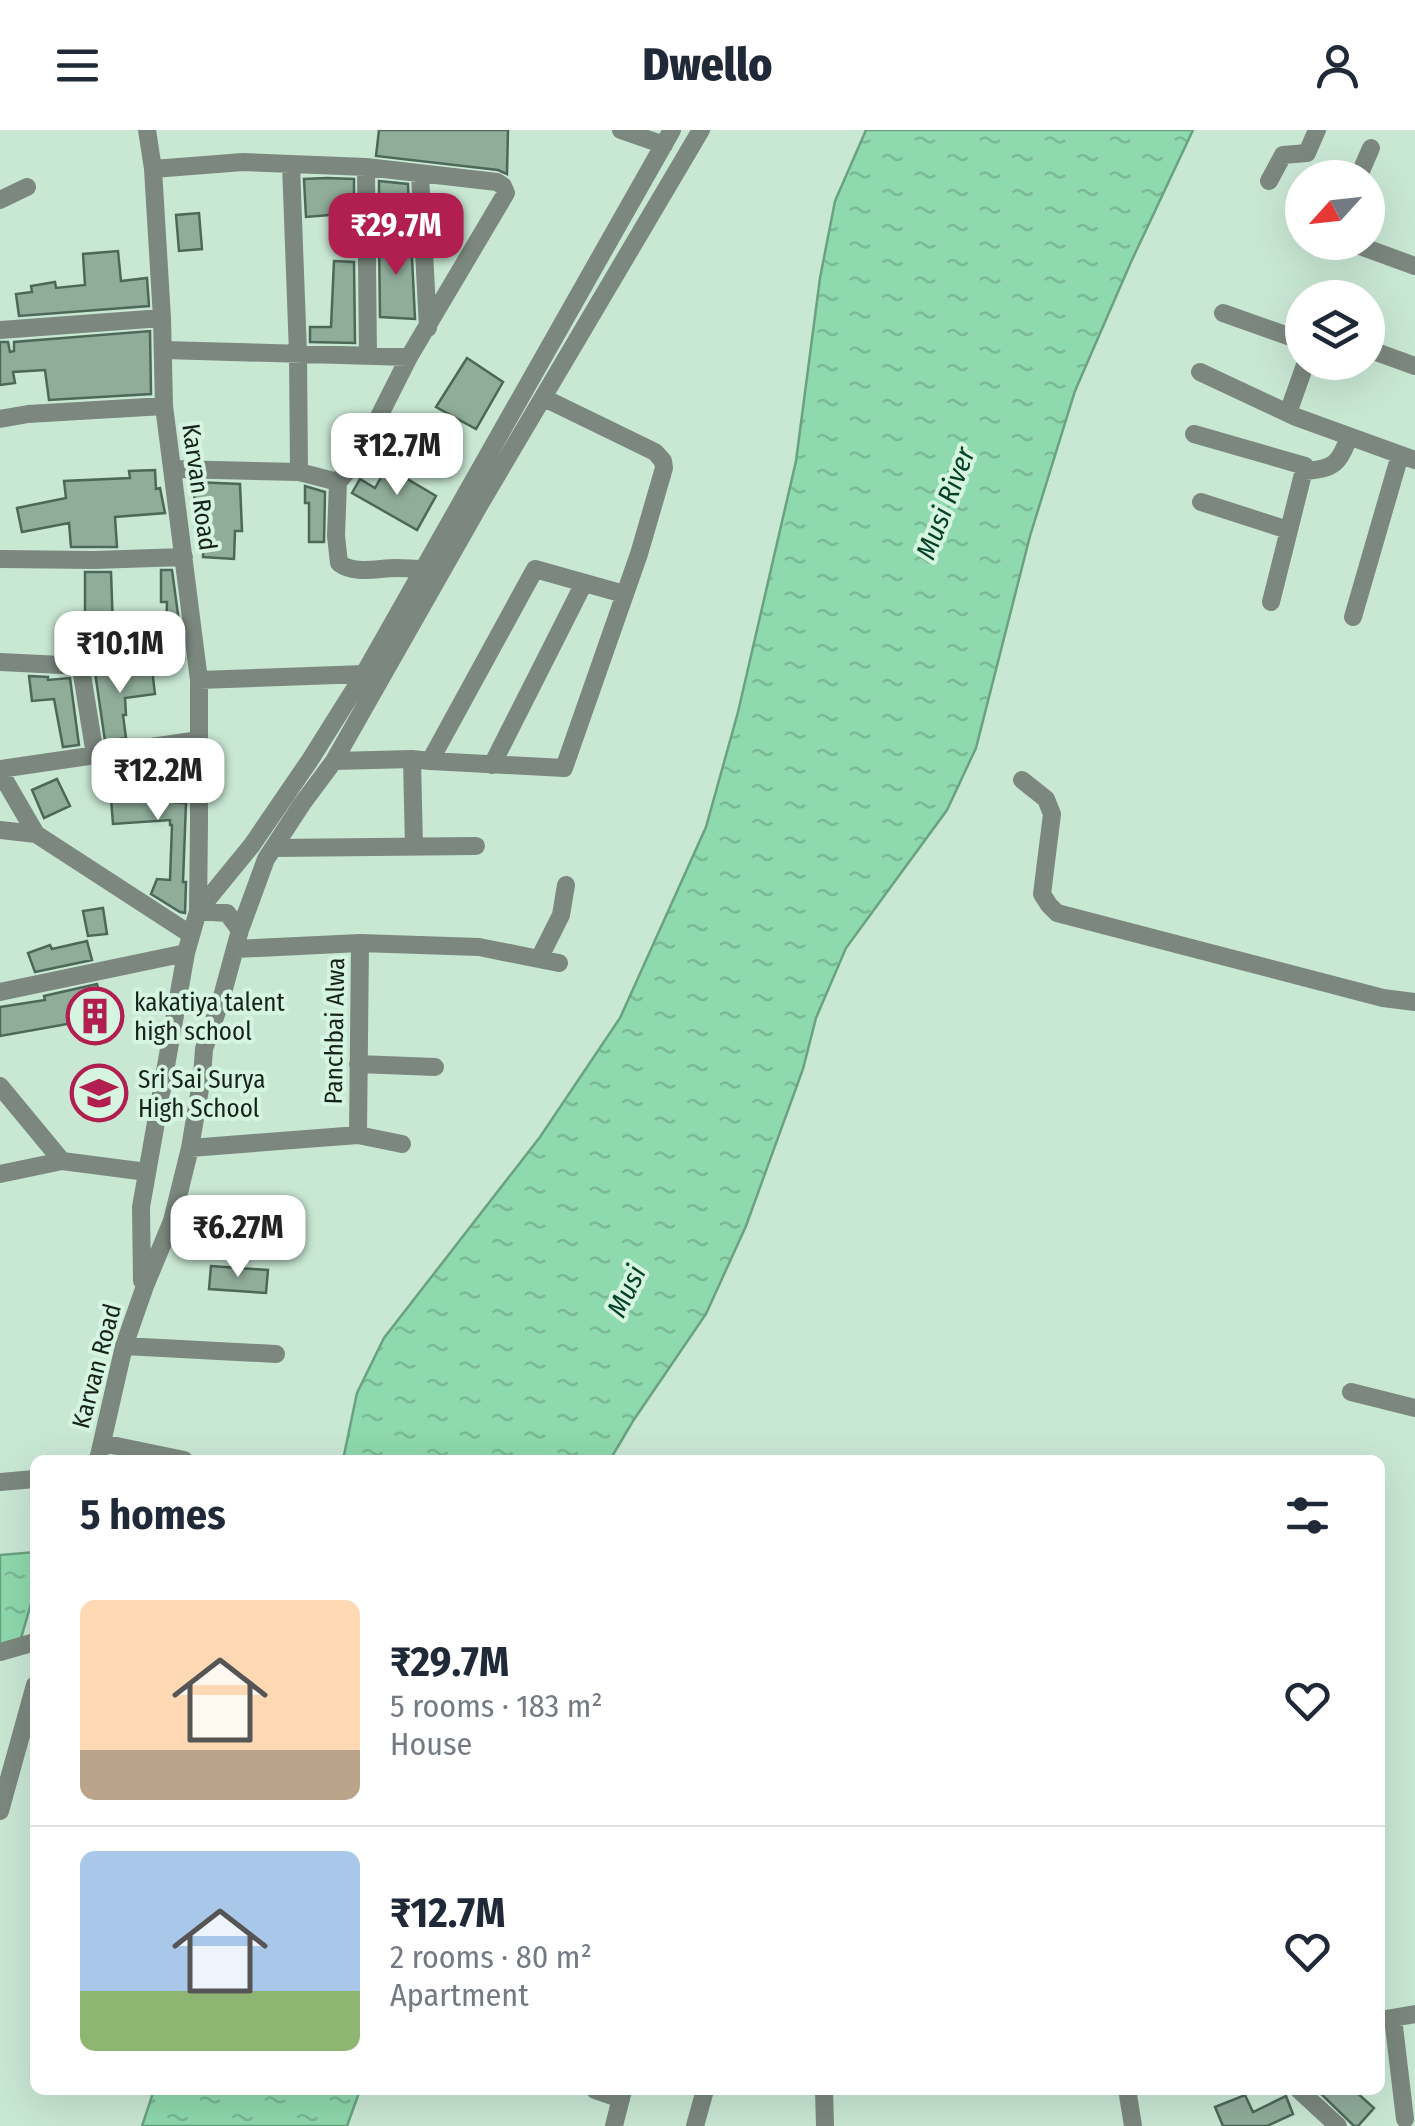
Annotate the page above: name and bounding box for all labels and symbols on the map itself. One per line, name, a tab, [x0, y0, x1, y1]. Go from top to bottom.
north arrow	[1285, 160, 1385, 260]
pin: ₹29.7M	[315, 193, 477, 278]
pin: ₹12.7M	[316, 413, 478, 498]
street label: Karvan Road	[175, 422, 223, 553]
water label: Musi River	[909, 441, 982, 564]
pin: ₹10.1M	[39, 611, 201, 696]
pin: ₹12.2M	[77, 738, 239, 823]
street label: Panchbai Alwa	[319, 957, 351, 1105]
building icon: kakatiya talent high school	[65, 986, 125, 1046]
place label: kakatiya talent high school	[134, 988, 285, 1047]
school or university icon: Sri Sai Surya High School	[69, 1063, 129, 1123]
place label: Sri Sai Surya High School	[138, 1065, 265, 1124]
pin: ₹6.27M	[157, 1195, 319, 1280]
water label: Musi	[600, 1260, 653, 1322]
street label: Karvan Road	[66, 1301, 128, 1432]

